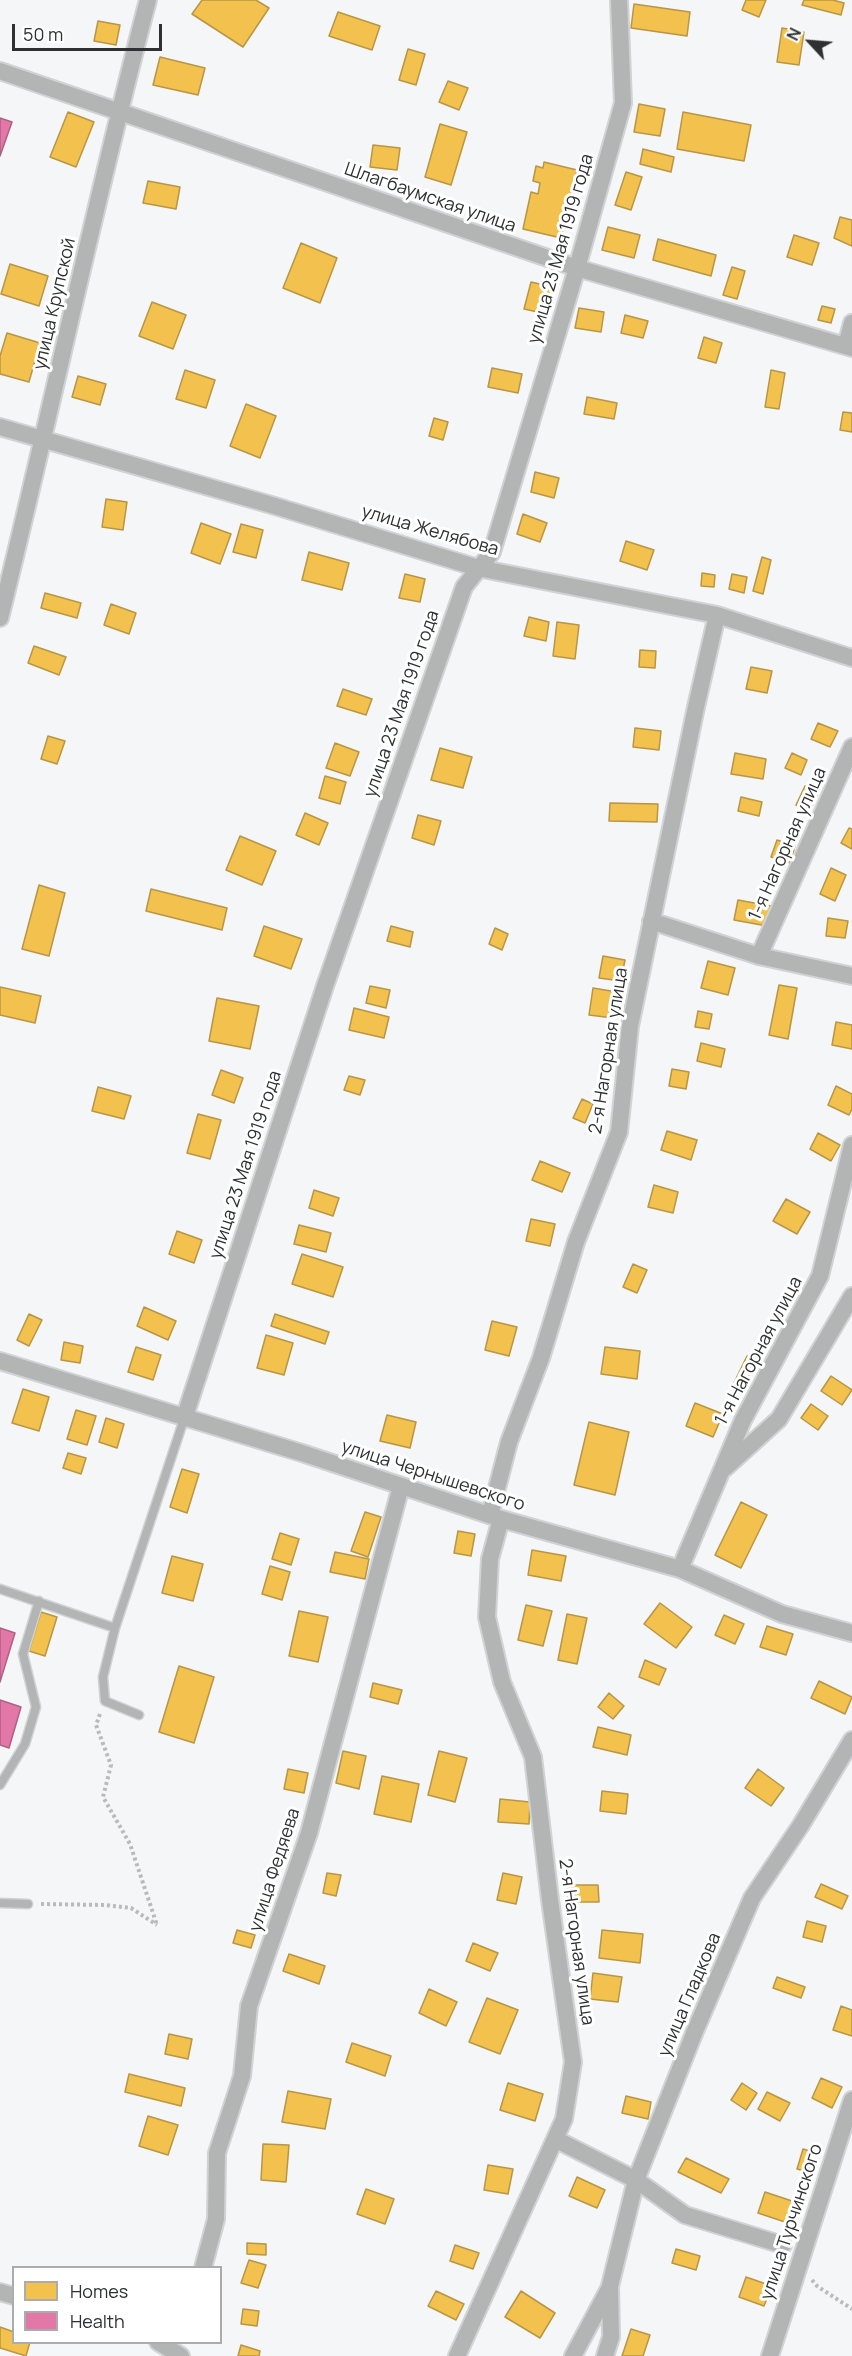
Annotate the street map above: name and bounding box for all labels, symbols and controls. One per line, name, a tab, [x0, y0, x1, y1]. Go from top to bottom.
scale bar	[15, 12, 165, 50]
north arrow	[780, 12, 840, 72]
text: 50 m	[23, 22, 63, 46]
text: N	[781, 24, 806, 44]
street label: улица 23 Мая 1919 года	[524, 152, 598, 346]
street label: Шлагбаумская улица	[341, 158, 519, 238]
street label: улица Крупской	[29, 236, 81, 372]
street label: улица Желябова	[359, 501, 501, 561]
street label: улица 23 Мая 1919 года	[360, 608, 444, 800]
street label: 1-я Нагорная улица	[745, 764, 831, 924]
street label: 2-я Нагорная улица	[585, 966, 633, 1136]
street label: улица 23 Мая 1919 года	[205, 1068, 287, 1262]
street label: 1-я Нагорная улица	[711, 1273, 807, 1429]
street label: улица Чернышевского	[338, 1436, 528, 1516]
street label: улица Федяева	[245, 1805, 305, 1935]
street label: 2-я Нагорная улица	[554, 1857, 598, 2027]
street label: улица Гладкова	[654, 1930, 726, 2060]
street label: улица Турчинского	[757, 2141, 827, 2303]
legend	[12, 2266, 222, 2344]
text: Homes	[70, 2279, 128, 2303]
text: Health	[70, 2309, 125, 2333]

